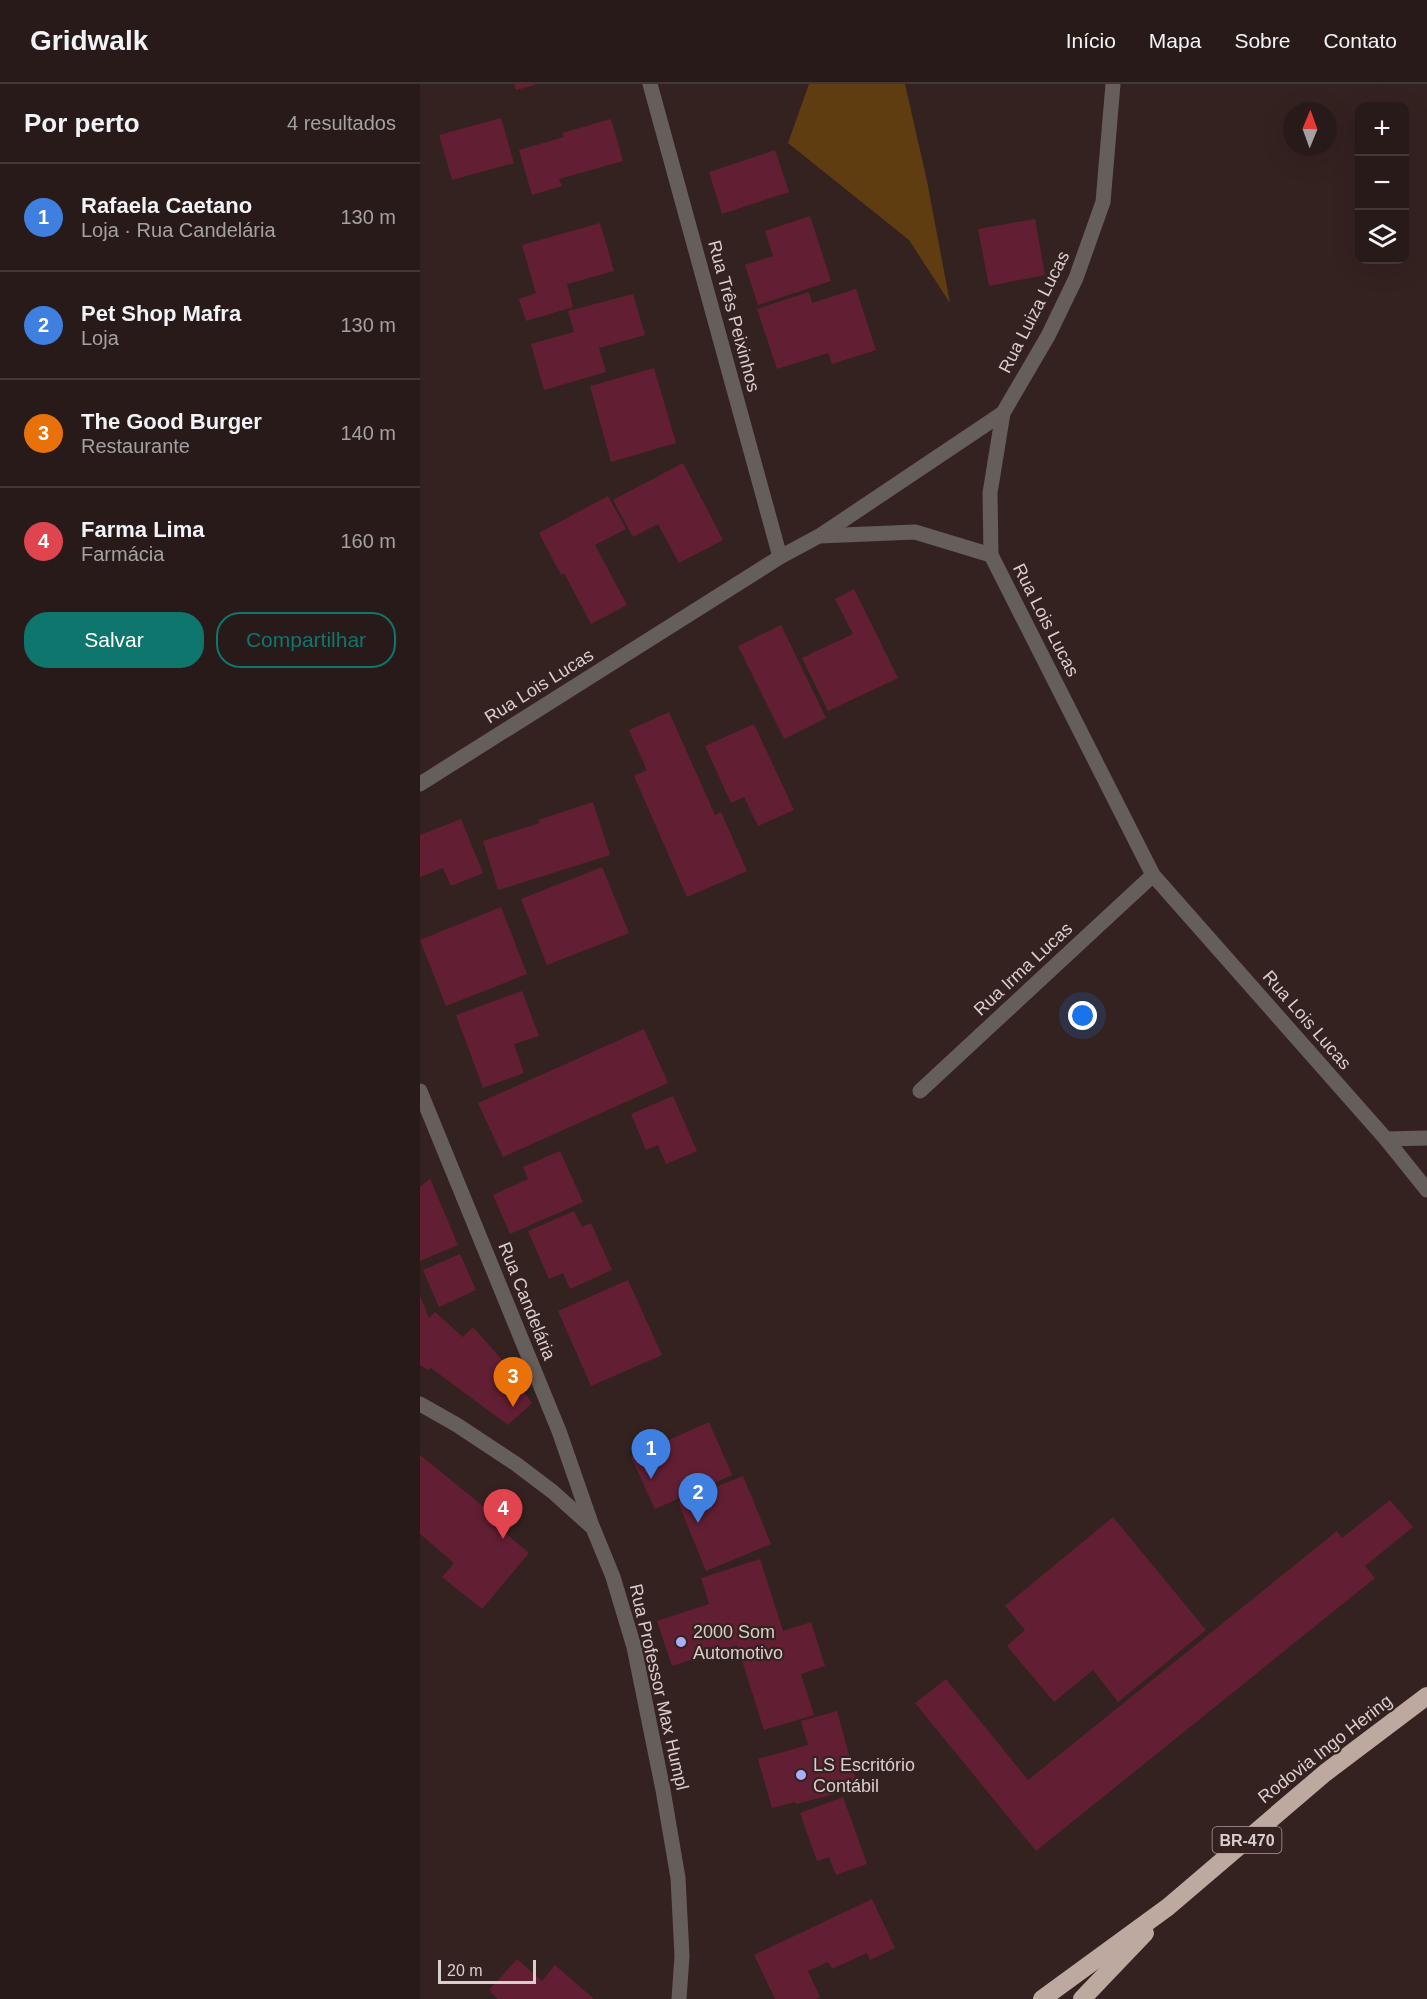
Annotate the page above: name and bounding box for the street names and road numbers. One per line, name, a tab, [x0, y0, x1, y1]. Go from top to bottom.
street label: Rua Três Peixinhos	[704, 238, 764, 394]
street label: Rua Luiza Lucas	[995, 248, 1073, 376]
street label: Rua Lois Lucas	[1009, 560, 1083, 680]
street label: Rua Lois Lucas	[481, 645, 597, 727]
street label: Rua Irma Lucas	[970, 918, 1076, 1020]
street label: Rua Lois Lucas	[1259, 967, 1355, 1073]
street label: Rua Candelária	[494, 1239, 560, 1364]
street label: Rua Professor Max Humpl	[626, 1582, 692, 1792]
street label: Rodovia Ingo Hering	[1254, 1691, 1396, 1807]
road number: BR-470	[1212, 1827, 1282, 1853]

